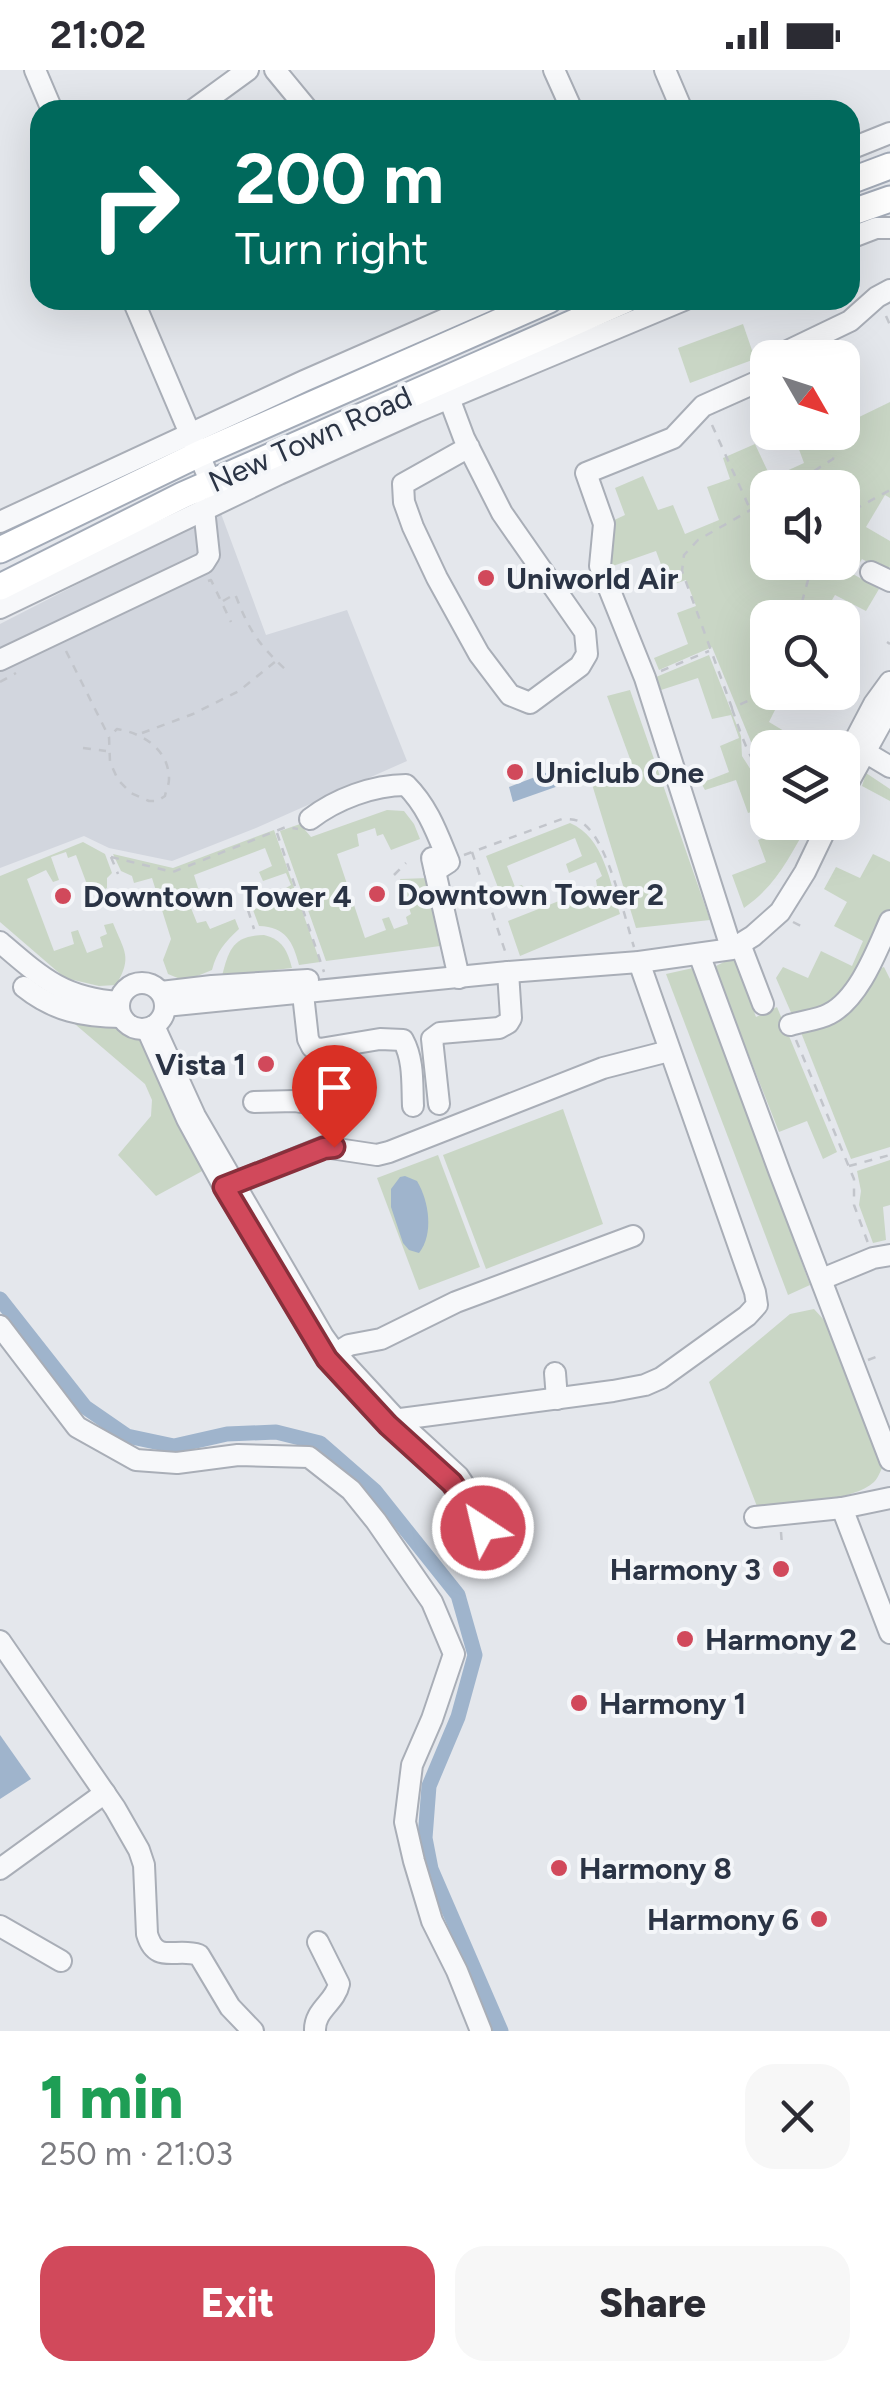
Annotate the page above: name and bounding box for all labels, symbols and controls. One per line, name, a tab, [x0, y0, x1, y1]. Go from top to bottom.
text: 21:02	[50, 12, 146, 58]
text: 200 m	[235, 136, 444, 221]
icon: right	[70, 140, 200, 270]
text: Turn right	[235, 221, 428, 275]
north arrow	[750, 340, 860, 450]
map controls	[750, 340, 860, 840]
street label: New Town Road	[203, 378, 417, 500]
button: sound	[750, 470, 860, 580]
place label: Uniworld Air	[506, 560, 678, 597]
marker: Uniworld Air	[475, 567, 497, 589]
button: search	[750, 600, 860, 710]
button: layers	[750, 730, 860, 840]
place label: Uniclub One	[535, 754, 704, 791]
marker: Uniclub One	[504, 761, 526, 783]
place label: Downtown Tower 2	[397, 876, 664, 913]
place label: Downtown Tower 4	[83, 878, 352, 915]
marker: Downtown Tower 2	[366, 883, 388, 905]
marker: Downtown Tower 4	[52, 885, 74, 907]
pin	[292, 1045, 377, 1148]
place label: Vista 1	[155, 1046, 246, 1083]
marker: Vista 1	[255, 1053, 277, 1075]
icon: arrive	[307, 1060, 362, 1115]
position arrow	[431, 1476, 535, 1580]
place label: Harmony 3	[610, 1551, 761, 1588]
marker: Harmony 3	[770, 1558, 792, 1580]
place label: Harmony 2	[705, 1621, 857, 1658]
marker: Harmony 2	[674, 1628, 696, 1650]
place label: Harmony 1	[599, 1685, 746, 1722]
marker: Harmony 1	[568, 1692, 590, 1714]
place label: Harmony 8	[579, 1850, 732, 1887]
marker: Harmony 8	[548, 1857, 570, 1879]
place label: Harmony 6	[647, 1901, 799, 1938]
marker: Harmony 6	[808, 1908, 830, 1930]
text: 1 min	[40, 2061, 183, 2133]
button: close	[745, 2064, 850, 2169]
text: 250 m · 21:03	[40, 2135, 233, 2173]
button: Exit	[40, 2246, 435, 2361]
button: Share	[455, 2246, 850, 2361]

